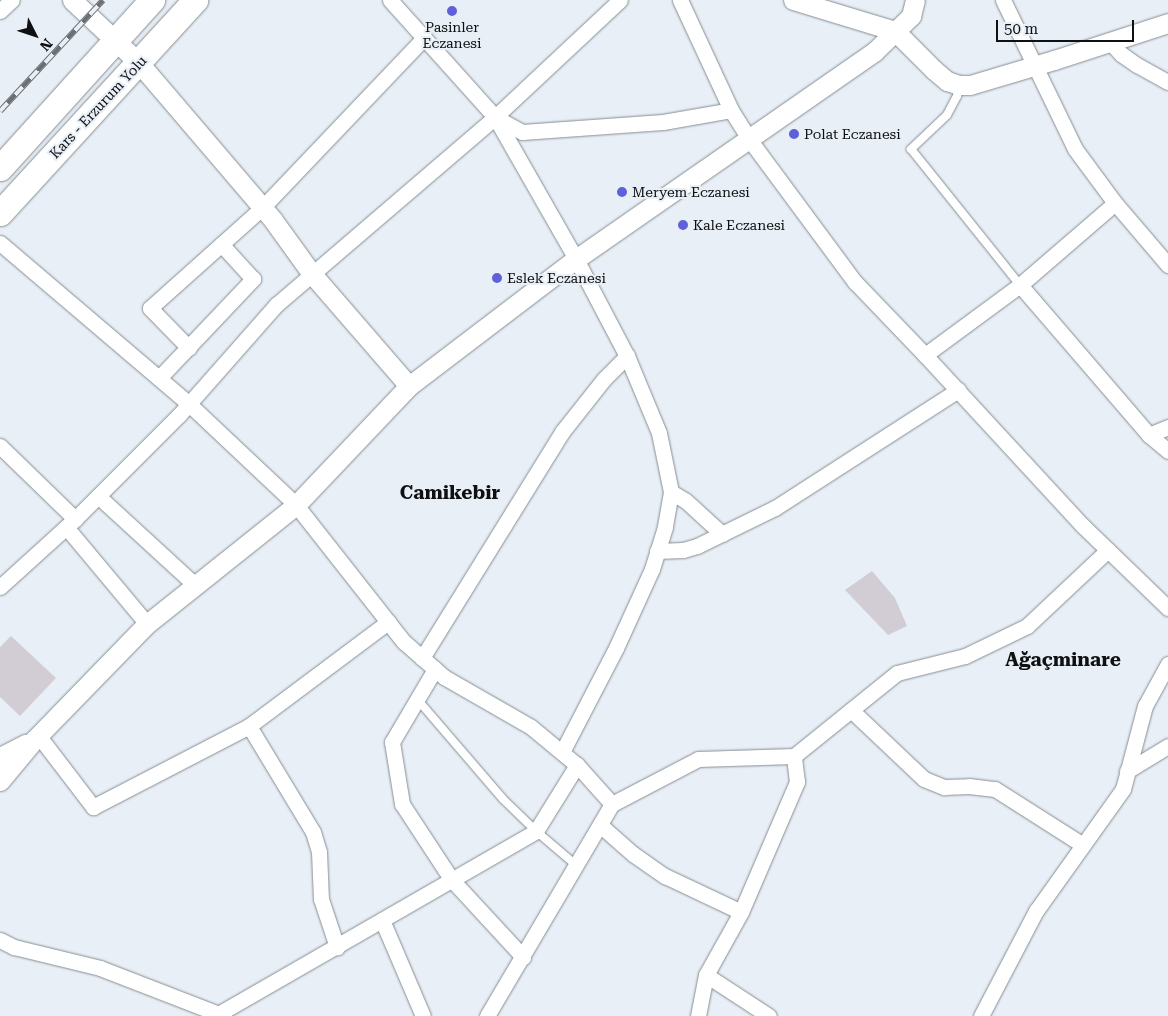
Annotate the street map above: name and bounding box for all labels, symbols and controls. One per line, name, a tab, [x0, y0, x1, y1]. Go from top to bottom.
marker: Pasinler Eczanesi	[446, 5, 458, 17]
north arrow	[10, 10, 60, 60]
scale bar	[998, 10, 1136, 42]
place label: Pasinler Eczanesi	[423, 19, 481, 52]
text: 50 m	[1004, 20, 1038, 38]
text: N	[37, 36, 56, 54]
street label: Kars - Erzurum Yolu	[46, 52, 150, 162]
place label: Polat Eczanesi	[804, 126, 901, 142]
marker: Polat Eczanesi	[788, 128, 800, 140]
place label: Meryem Eczanesi	[632, 184, 750, 200]
marker: Meryem Eczanesi	[616, 186, 628, 198]
place label: Kale Eczanesi	[693, 217, 785, 233]
marker: Kale Eczanesi	[677, 219, 689, 231]
place label: Eslek Eczanesi	[507, 270, 606, 286]
marker: Eslek Eczanesi	[491, 272, 503, 284]
district label: Camikebir	[400, 482, 500, 504]
district label: Ağaçminare	[1005, 649, 1121, 671]

